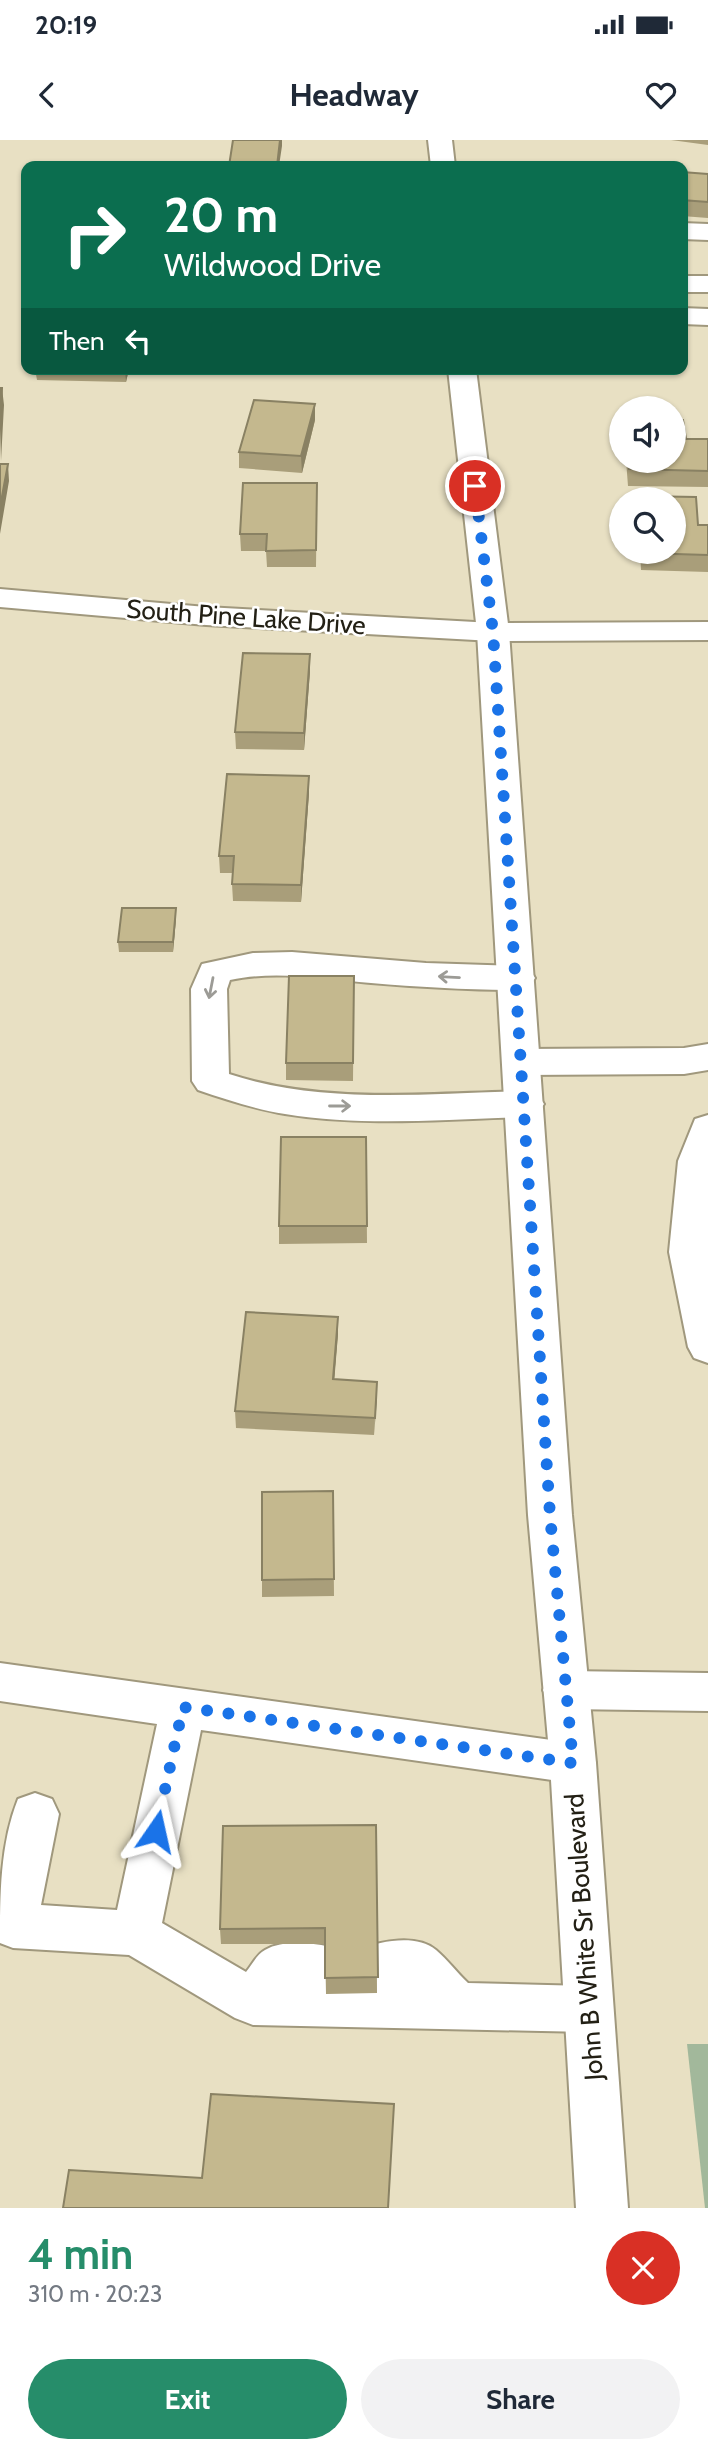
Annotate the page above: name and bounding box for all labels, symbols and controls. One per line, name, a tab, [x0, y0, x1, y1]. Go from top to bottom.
text: 20:19	[35, 9, 97, 41]
text: Headway	[289, 75, 419, 114]
icon: back	[28, 76, 66, 114]
icon: heart	[642, 76, 680, 114]
text: 20 m	[164, 185, 278, 244]
icon: right	[49, 189, 140, 280]
text: Wildwood Drive	[164, 245, 381, 284]
icon: left	[119, 322, 157, 360]
text: Then	[49, 325, 105, 357]
map controls	[609, 396, 686, 564]
button: sound	[609, 396, 686, 473]
pin	[445, 456, 505, 516]
icon: arrive	[456, 467, 494, 505]
button: search	[609, 487, 686, 564]
street label: South Pine Lake Drive	[125, 593, 367, 641]
one-way arrow	[438, 970, 460, 983]
one-way arrow	[204, 976, 217, 998]
one-way arrow	[329, 1099, 352, 1113]
street label: John B White Sr Boulevard	[558, 1792, 610, 2083]
position arrow	[119, 1794, 193, 1868]
text: 4 min	[28, 2228, 133, 2280]
button: close	[606, 2231, 680, 2305]
text: 310 m · 20:23	[28, 2280, 163, 2308]
button: Exit	[28, 2359, 347, 2439]
button: Share	[361, 2359, 680, 2439]

